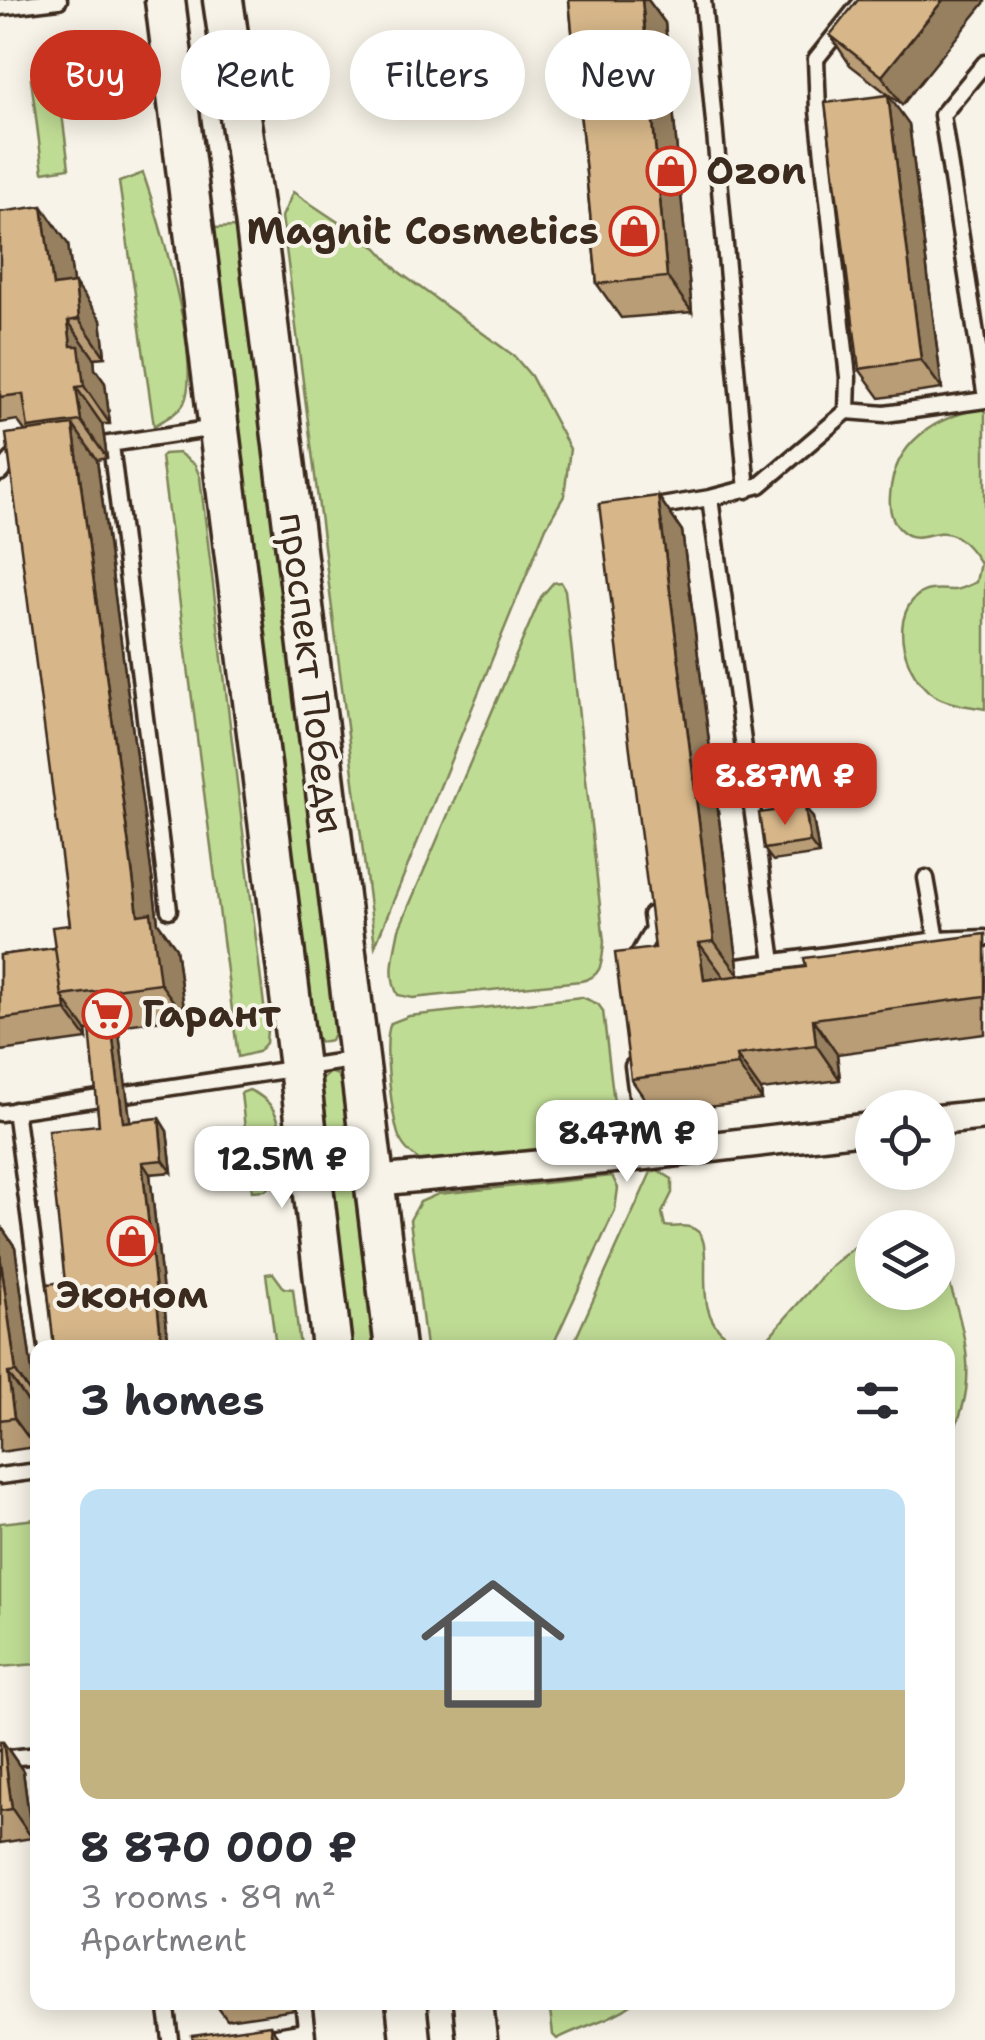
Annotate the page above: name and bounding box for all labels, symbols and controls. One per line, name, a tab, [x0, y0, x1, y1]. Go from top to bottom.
chip: Buy	[30, 30, 161, 120]
chip: Rent	[181, 30, 330, 120]
chip: Filters	[350, 30, 525, 120]
chip: New	[545, 30, 691, 120]
shop icon: Ozon	[645, 145, 697, 197]
place label: Ozon	[706, 145, 806, 196]
place label: Magnit Cosmetics	[247, 205, 599, 256]
shop icon: Magnit Cosmetics	[608, 205, 660, 257]
street label: проспект Победы	[268, 510, 357, 836]
pin: 8.87M ₽	[693, 743, 877, 828]
text: 8.87M ₽	[715, 754, 855, 797]
supermarket icon: Гарант	[81, 988, 133, 1040]
place label: Гарант	[142, 988, 281, 1039]
map controls	[855, 1090, 955, 1310]
button: locate	[855, 1090, 955, 1190]
pin: 8.47M ₽	[535, 1100, 719, 1185]
text: 8.47M ₽	[558, 1111, 696, 1154]
pin: 12.5M ₽	[190, 1126, 374, 1211]
text: 12.5M ₽	[216, 1137, 348, 1180]
button: layers	[855, 1210, 955, 1310]
shop icon: Эконом	[106, 1215, 158, 1267]
place label: Эконом	[56, 1269, 208, 1320]
text: 3 homes	[80, 1372, 265, 1428]
icon: filters	[850, 1373, 905, 1428]
icon: home	[403, 1554, 583, 1734]
text: 8 870 000 ₽	[80, 1819, 357, 1875]
text: 3 rooms · 89 m²	[80, 1875, 336, 1918]
text: Apartment	[80, 1918, 247, 1961]

